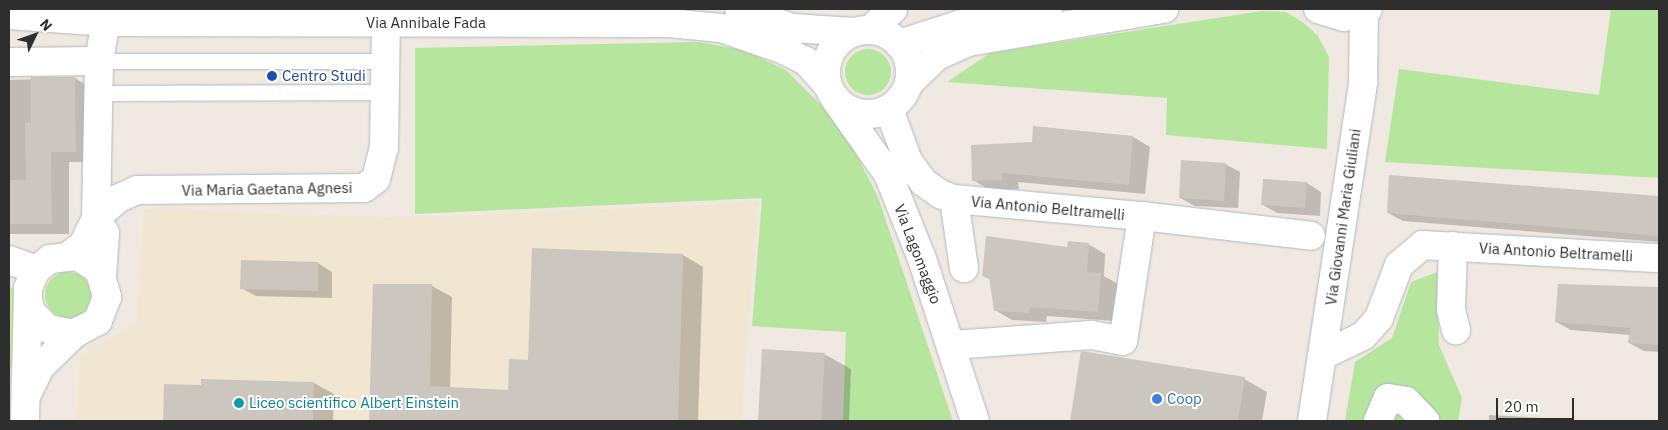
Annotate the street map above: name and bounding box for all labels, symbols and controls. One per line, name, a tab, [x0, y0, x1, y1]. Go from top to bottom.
north arrow	[10, 10, 60, 60]
street label: Via Annibale Fada	[366, 14, 486, 32]
text: N	[36, 15, 56, 35]
place label: Centro Studi	[282, 67, 366, 85]
marker: Centro Studi	[266, 70, 278, 82]
street label: Via Giovanni Maria Giuliani	[1322, 127, 1364, 307]
street label: Via Maria Gaetana Agnesi	[181, 179, 353, 199]
street label: Via Antonio Beltramelli	[970, 192, 1126, 224]
street label: Via Lagomaggio	[891, 202, 945, 306]
street label: Via Antonio Beltramelli	[1478, 239, 1634, 265]
scale bar	[1498, 388, 1576, 420]
place label: Coop	[1167, 390, 1202, 408]
marker: Coop	[1151, 393, 1163, 405]
place label: Liceo scientifico Albert Einstein	[249, 394, 459, 412]
marker: Liceo scientifico Albert Einstein	[233, 397, 245, 409]
text: 20 m	[1504, 397, 1539, 416]

